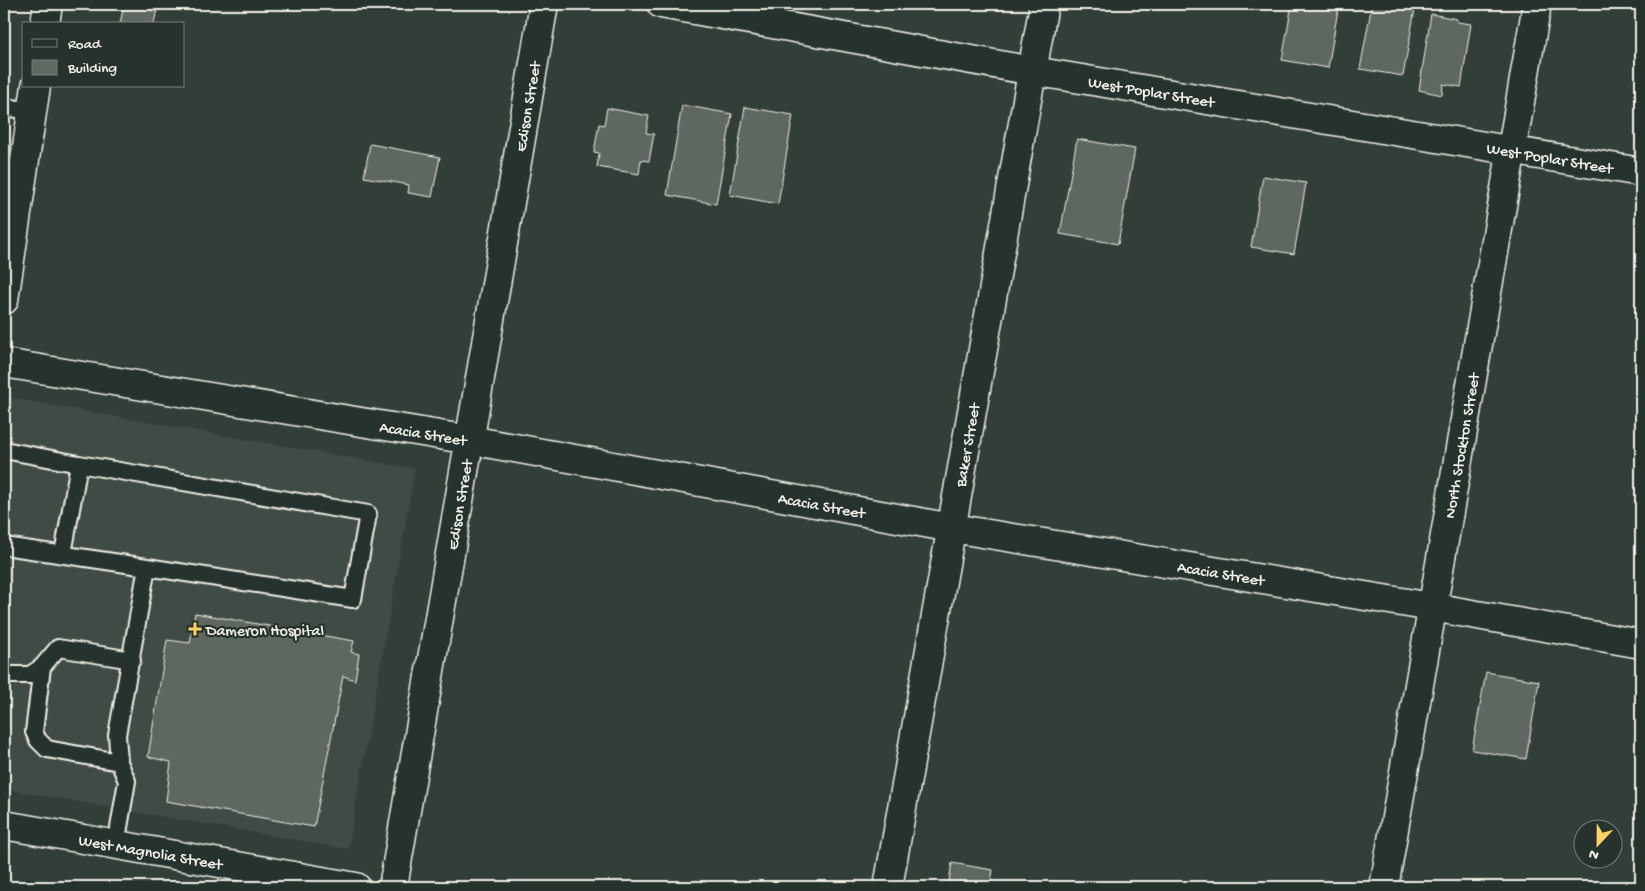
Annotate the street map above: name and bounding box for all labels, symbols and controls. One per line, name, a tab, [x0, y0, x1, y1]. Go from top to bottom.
legend	[22, 22, 185, 88]
text: Road	[68, 36, 102, 54]
street label: Edison Street	[513, 59, 547, 153]
text: Building	[67, 60, 117, 78]
street label: West Poplar Street	[1086, 74, 1217, 114]
street label: West Poplar Street	[1485, 140, 1615, 180]
street label: North Stockton Street	[1442, 371, 1486, 520]
street label: Baker Street	[953, 401, 987, 490]
street label: Acacia Street	[378, 419, 469, 453]
street label: Edison Street	[445, 457, 479, 552]
street label: Acacia Street	[776, 490, 868, 525]
street label: Acacia Street	[1176, 559, 1267, 593]
marker: Dameron Hospital	[188, 622, 202, 636]
place label: Dameron Hospital	[205, 623, 324, 642]
north arrow	[1572, 818, 1622, 868]
street label: West Magnolia Street	[77, 832, 225, 877]
text: N	[1587, 844, 1601, 863]

